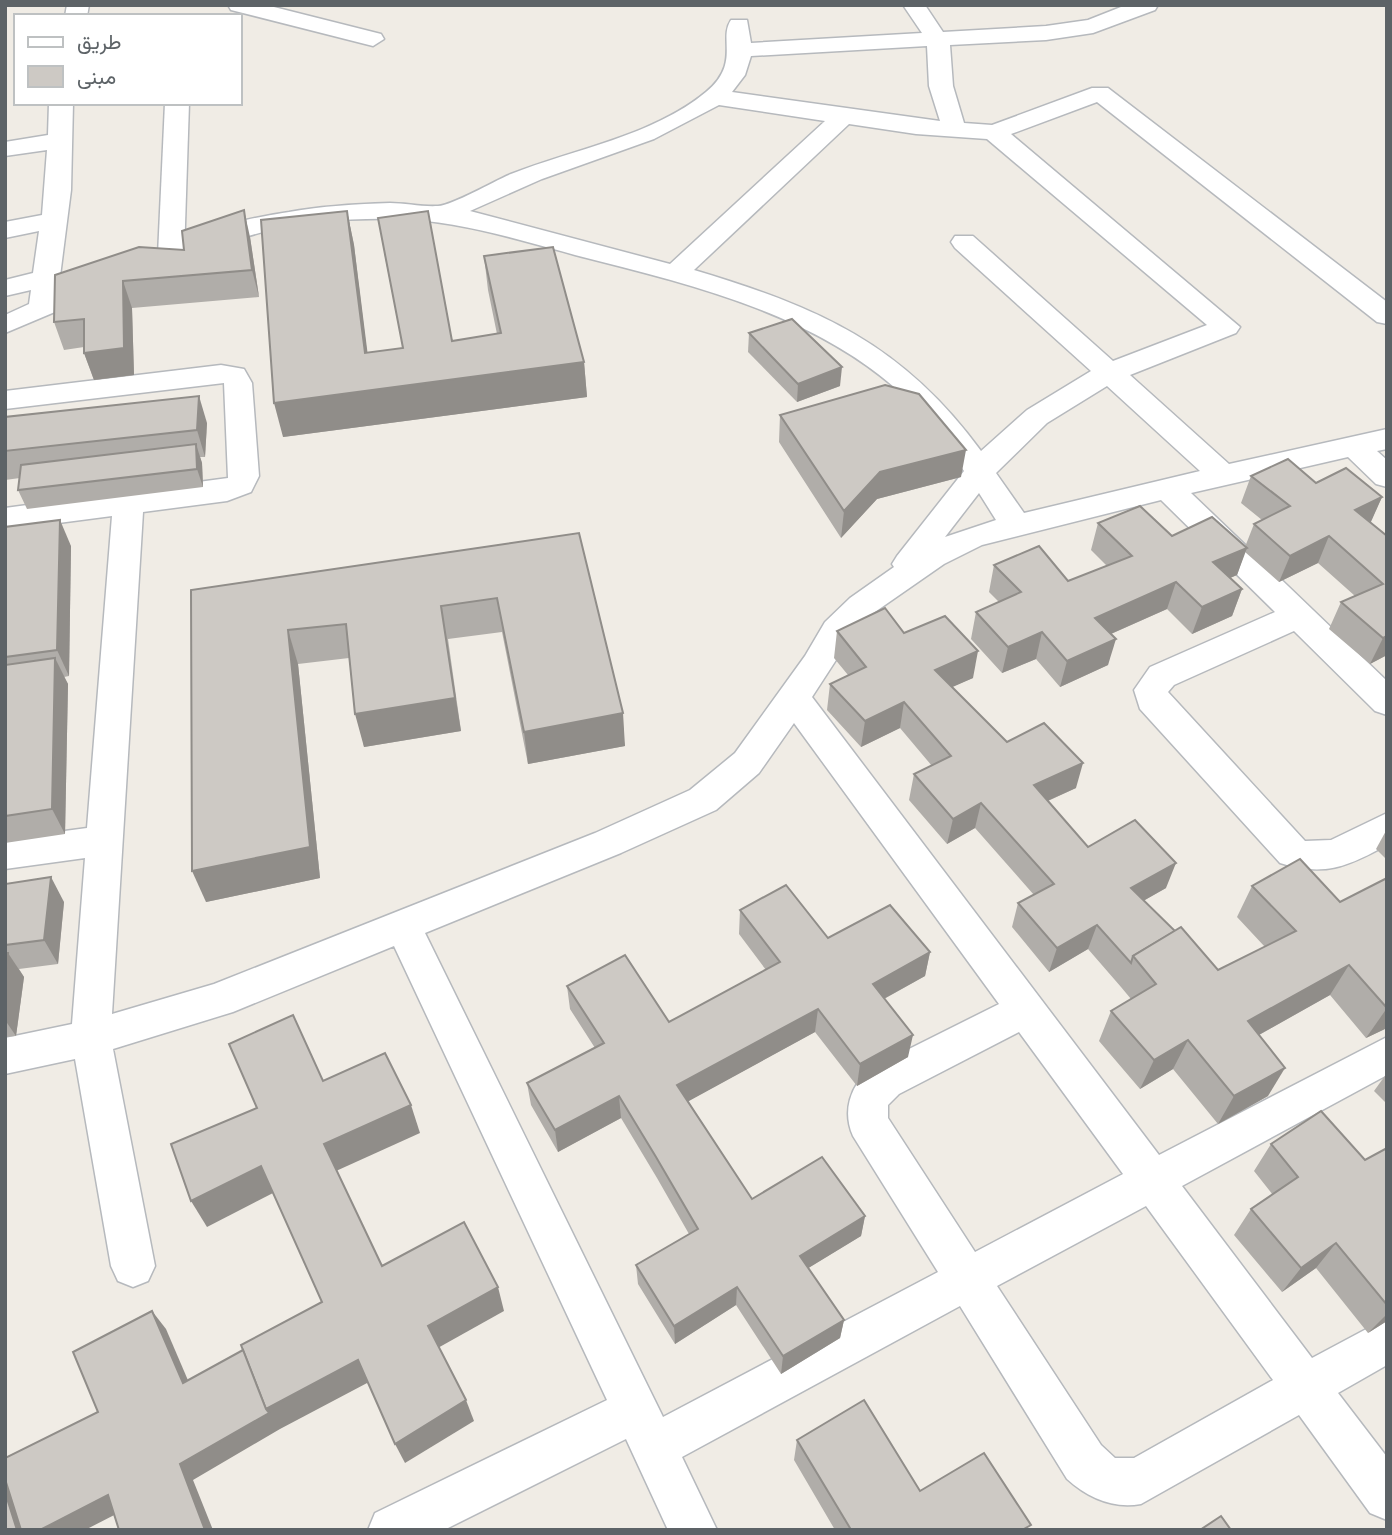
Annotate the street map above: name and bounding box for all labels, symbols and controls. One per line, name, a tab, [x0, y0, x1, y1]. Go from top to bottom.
legend	[14, 14, 242, 105]
text: طريق	[77, 27, 122, 55]
text: مبنى	[77, 62, 116, 90]

